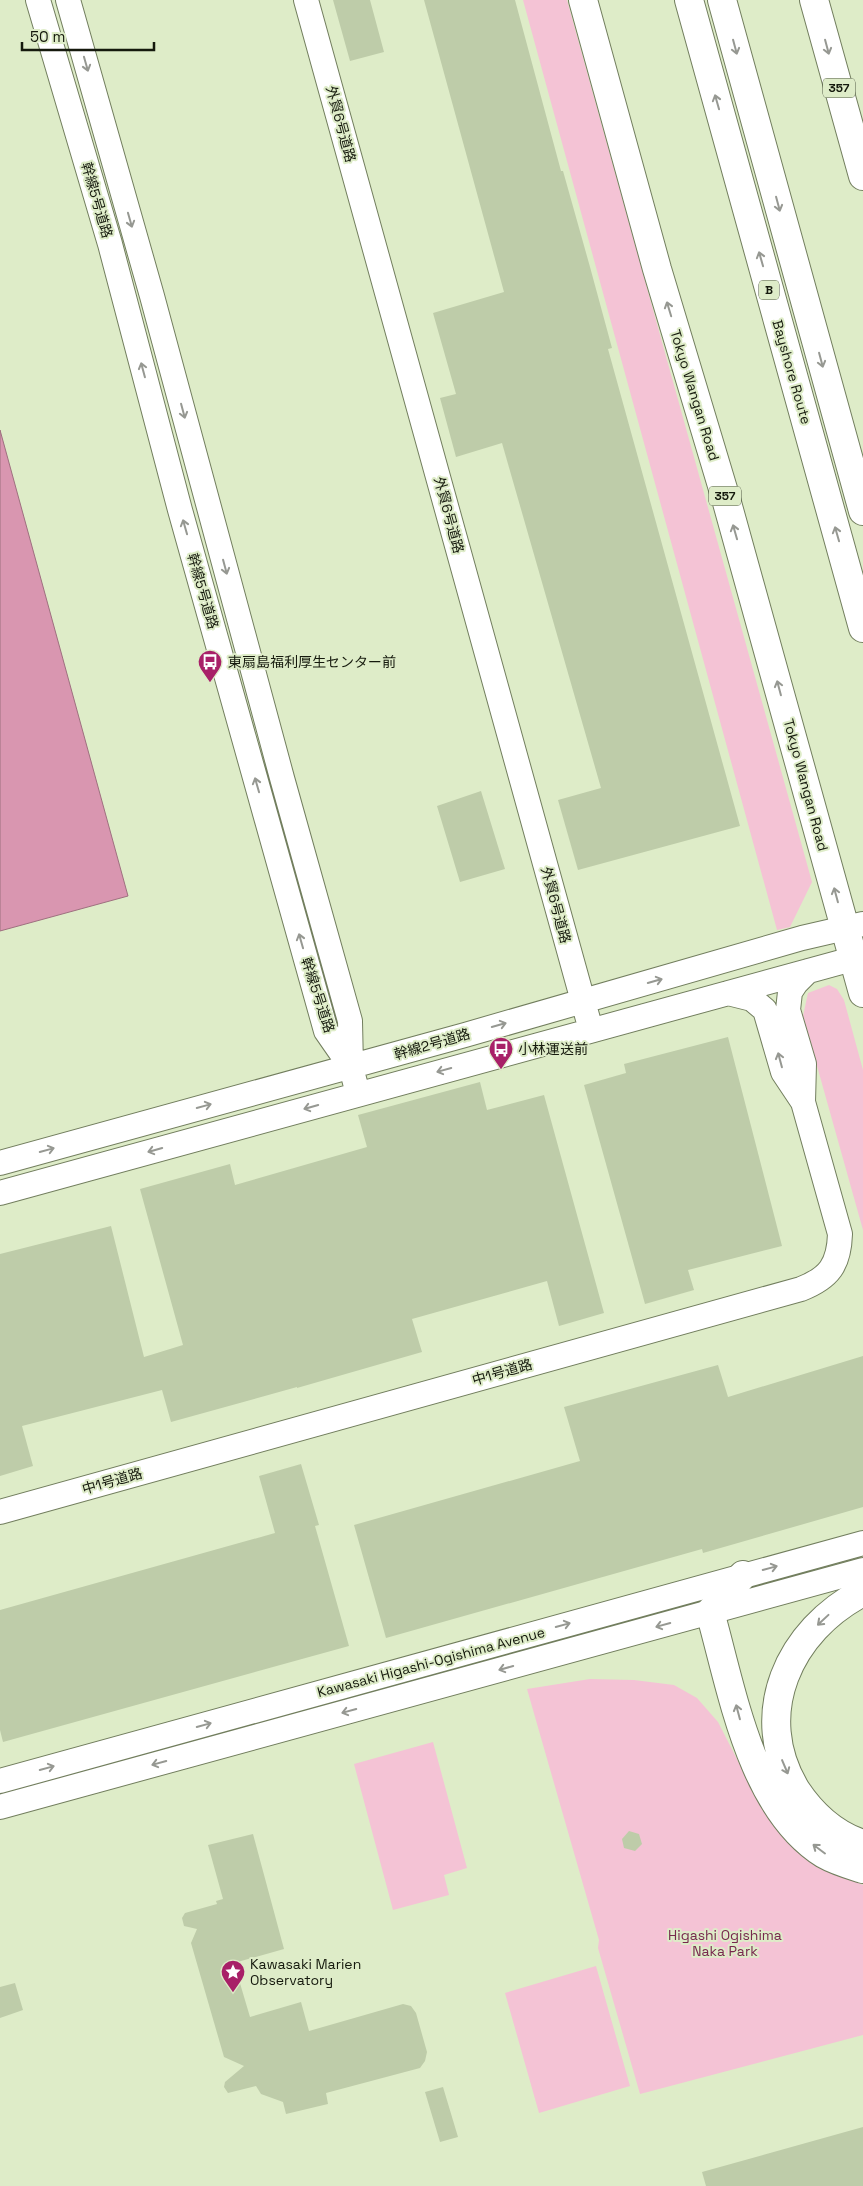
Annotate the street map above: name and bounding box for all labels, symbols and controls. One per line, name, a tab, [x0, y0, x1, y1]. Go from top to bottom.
scale bar	[22, 20, 155, 52]
text: 50 m	[30, 27, 65, 46]
one-way arrow	[731, 39, 740, 55]
one-way arrow	[823, 39, 833, 55]
one-way arrow	[82, 55, 92, 71]
road number: 357	[823, 78, 855, 98]
street label: 外貿6号道路	[322, 84, 360, 164]
one-way arrow	[712, 95, 722, 111]
street label: 幹線5号道路	[78, 160, 116, 240]
one-way arrow	[774, 195, 783, 211]
one-way arrow	[126, 212, 135, 228]
one-way arrow	[755, 251, 765, 267]
road number: B	[759, 280, 779, 300]
one-way arrow	[664, 301, 674, 317]
street label: Bayshore Route	[768, 318, 816, 426]
street label: Tokyo Wangan Road	[667, 327, 723, 463]
one-way arrow	[817, 352, 827, 368]
one-way arrow	[138, 363, 148, 379]
one-way arrow	[179, 402, 188, 418]
street label: 外貿6号道路	[430, 475, 468, 555]
road number: 357	[709, 486, 741, 506]
one-way arrow	[180, 520, 190, 536]
one-way arrow	[730, 524, 740, 540]
one-way arrow	[832, 526, 841, 542]
street label: 幹線5号道路	[184, 551, 222, 631]
one-way arrow	[221, 559, 231, 575]
bus stop icon: 東扇島福利厚生センター前	[197, 649, 223, 683]
place label: 東扇島福利厚生センター前	[228, 653, 396, 671]
one-way arrow	[773, 681, 783, 697]
street label: Tokyo Wangan Road	[780, 717, 832, 853]
one-way arrow	[252, 777, 262, 793]
street label: 外貿6号道路	[537, 865, 575, 945]
one-way arrow	[831, 888, 840, 904]
one-way arrow	[296, 934, 305, 950]
street label: 幹線5号道路	[297, 955, 339, 1035]
one-way arrow	[647, 975, 663, 985]
one-way arrow	[490, 1020, 506, 1030]
street label: 幹線2号道路	[392, 1025, 472, 1063]
bus stop icon: 小林運送前	[488, 1036, 514, 1070]
place label: 小林運送前	[518, 1040, 588, 1058]
one-way arrow	[774, 1052, 784, 1068]
one-way arrow	[437, 1066, 453, 1075]
one-way arrow	[195, 1101, 211, 1111]
one-way arrow	[304, 1103, 320, 1112]
one-way arrow	[39, 1145, 55, 1154]
one-way arrow	[147, 1146, 163, 1156]
street label: 中1号道路	[470, 1355, 534, 1389]
street label: 中1号道路	[80, 1464, 144, 1498]
one-way arrow	[761, 1562, 777, 1572]
one-way arrow	[817, 1614, 830, 1626]
one-way arrow	[554, 1620, 570, 1630]
one-way arrow	[655, 1621, 671, 1630]
street label: Kawasaki Higashi-Ogishima Avenue	[315, 1623, 547, 1701]
one-way arrow	[498, 1664, 514, 1673]
one-way arrow	[732, 1705, 742, 1721]
one-way arrow	[342, 1707, 358, 1716]
one-way arrow	[195, 1719, 211, 1729]
one-way arrow	[151, 1759, 167, 1769]
one-way arrow	[780, 1759, 790, 1774]
one-way arrow	[39, 1763, 55, 1772]
one-way arrow	[813, 1844, 826, 1855]
park label: Higashi Ogishima Naka Park	[668, 1926, 782, 1960]
place label: Kawasaki Marien Observatory	[250, 1955, 361, 1989]
place icon: Kawasaki Marien Observatory	[220, 1959, 246, 1993]

